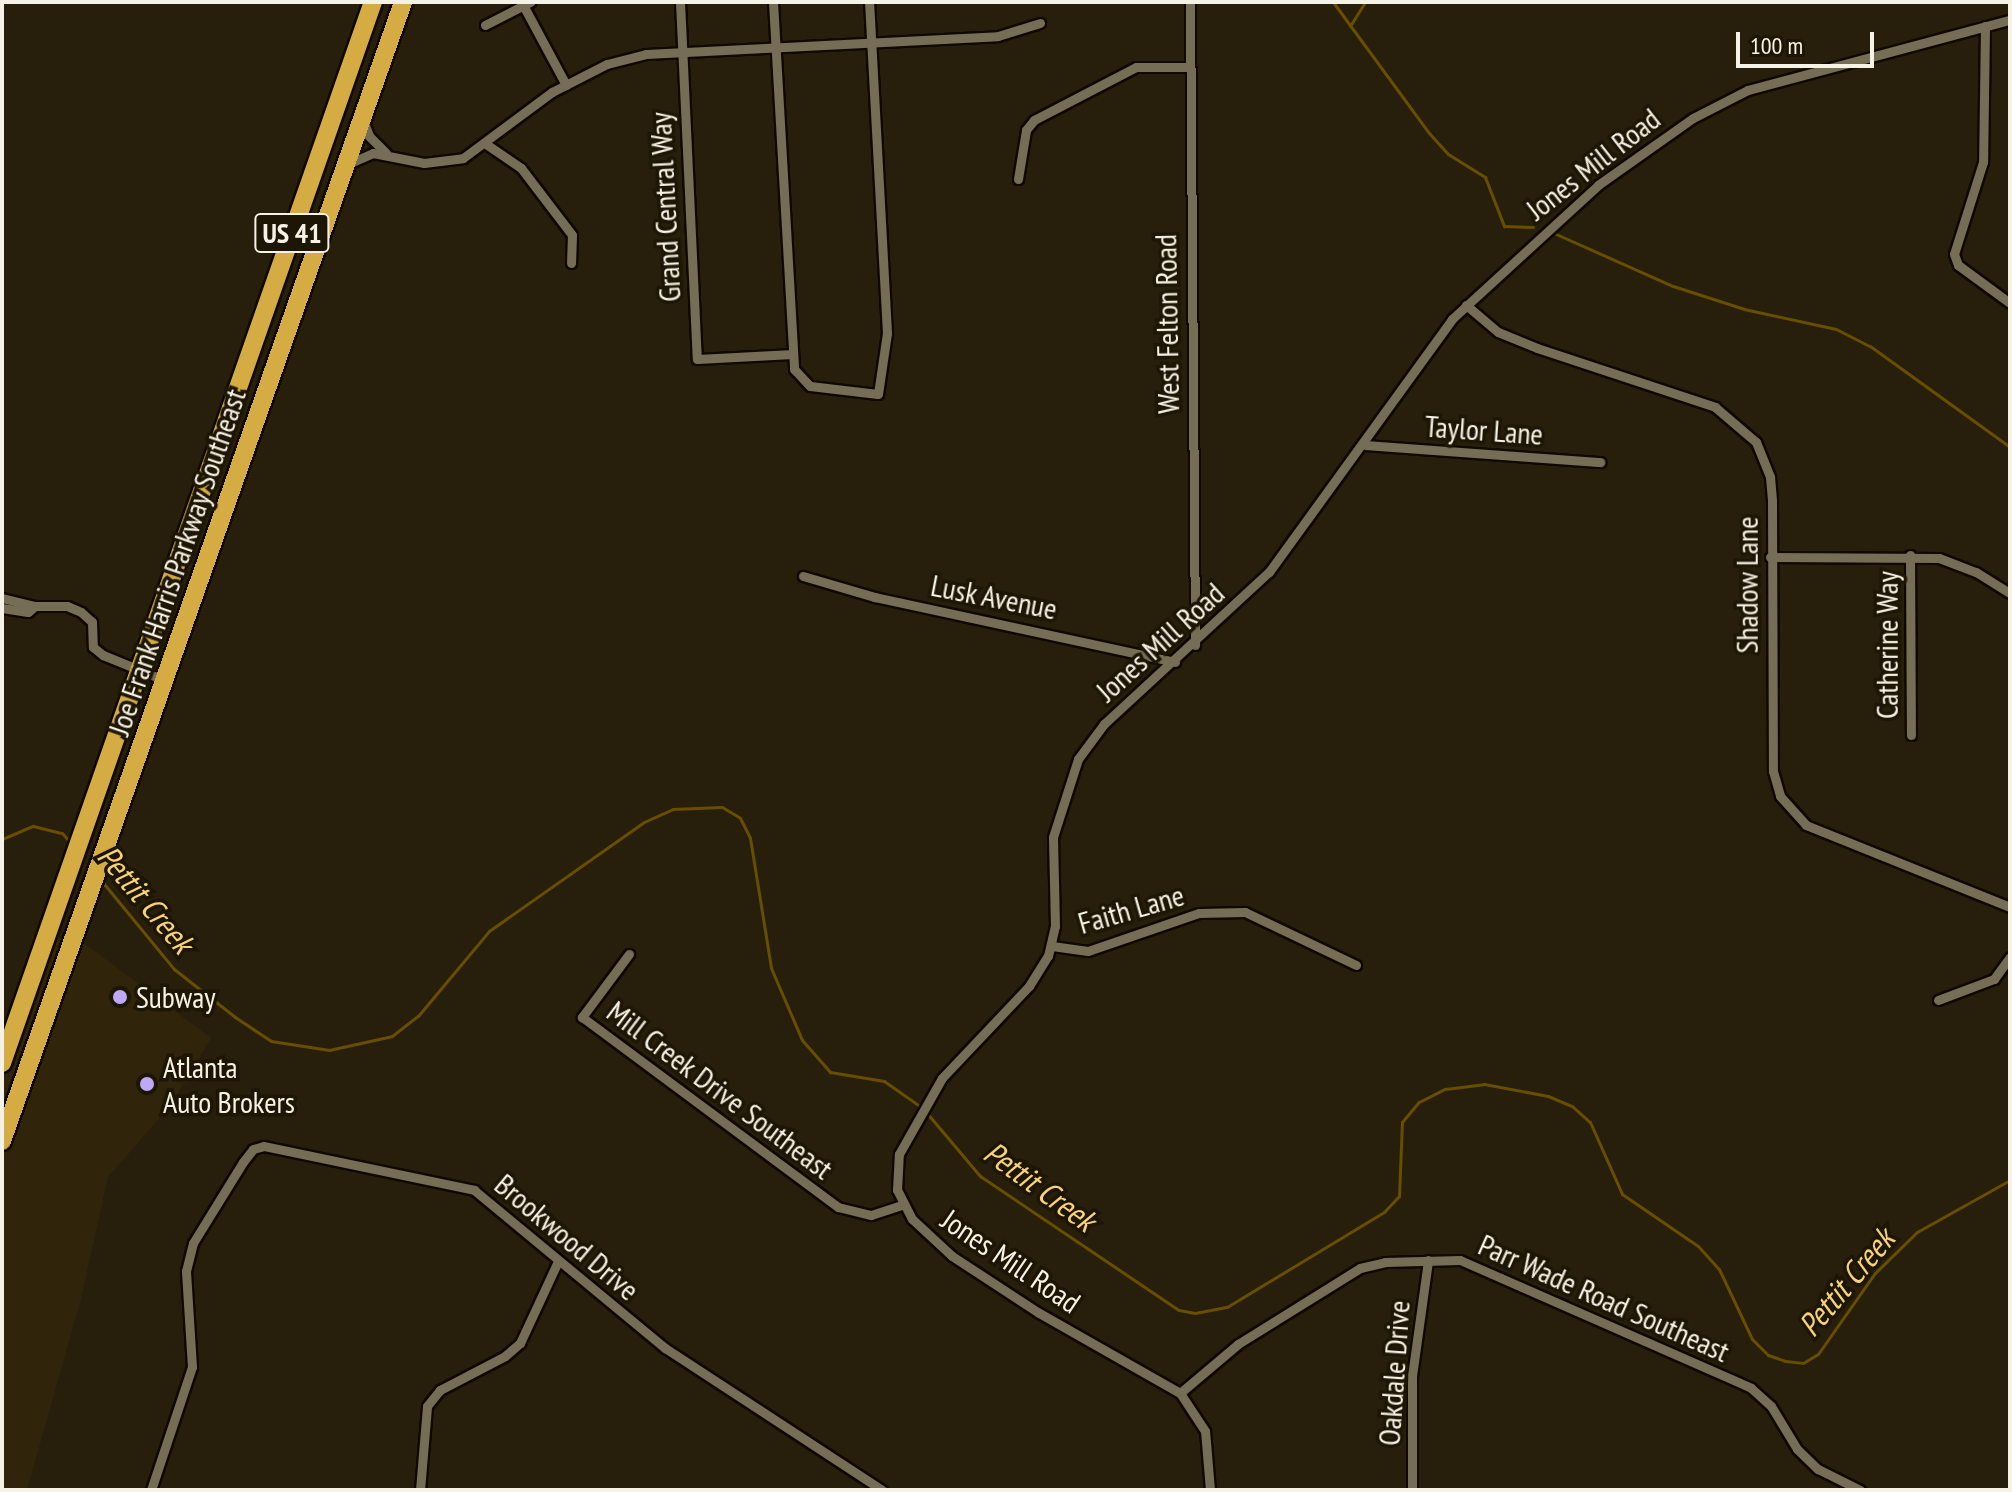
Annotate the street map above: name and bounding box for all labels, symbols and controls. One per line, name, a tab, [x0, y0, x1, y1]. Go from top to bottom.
scale bar	[1740, 16, 1878, 66]
text: 100 m	[1750, 30, 1803, 61]
street label: Jones Mill Road	[1519, 101, 1667, 227]
street label: Grand Central Way	[642, 111, 688, 303]
road number: US 41	[254, 209, 330, 257]
street label: West Felton Road	[1147, 234, 1187, 414]
street label: Joe Frank Harris Parkway Southeast	[101, 383, 253, 741]
street label: Taylor Lane	[1424, 408, 1544, 452]
street label: Shadow Lane	[1729, 516, 1765, 654]
street label: Lusk Avenue	[927, 567, 1061, 627]
street label: Catherine Way	[1869, 571, 1905, 719]
street label: Jones Mill Road	[1089, 575, 1231, 709]
water label: Pettit Creek	[90, 837, 202, 961]
street label: Faith Lane	[1074, 877, 1188, 941]
place label: Subway	[136, 979, 216, 1015]
marker: Subway	[111, 988, 129, 1006]
street label: Mill Creek Drive Southeast	[600, 993, 840, 1187]
place label: Atlanta Auto Brokers	[163, 1049, 295, 1120]
marker: Atlanta Auto Brokers	[138, 1075, 156, 1093]
water label: Pettit Creek	[977, 1133, 1103, 1239]
street label: Brookwood Drive	[488, 1166, 646, 1308]
street label: Jones Mill Road	[935, 1202, 1087, 1320]
water label: Pettit Creek	[1790, 1220, 1902, 1344]
street label: Parr Wade Road Southeast	[1473, 1226, 1735, 1370]
street label: Oakdale Drive	[1371, 1299, 1417, 1447]

